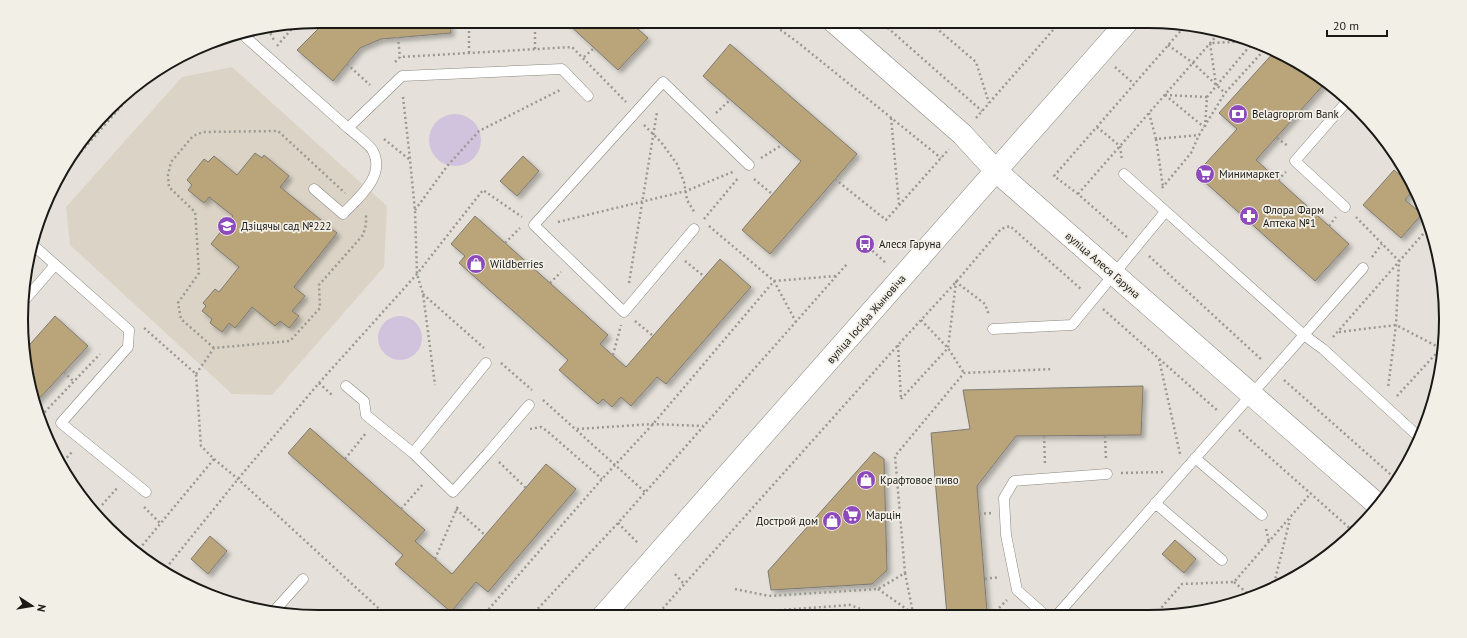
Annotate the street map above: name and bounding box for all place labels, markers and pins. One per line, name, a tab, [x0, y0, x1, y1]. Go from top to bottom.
bank icon: Belagroprom Bank	[1227, 103, 1249, 125]
place label: Belagroprom Bank	[1252, 107, 1340, 121]
supermarket icon: Минимаркет	[1194, 163, 1216, 185]
place label: Минимаркет	[1219, 167, 1280, 181]
place label: Флора Фарм Аптека №1	[1263, 203, 1324, 230]
pharmacy icon: Флора Фарм Аптека №1	[1238, 205, 1260, 227]
school or university icon: Дзіцячы сад №222	[216, 215, 238, 237]
place label: Дзіцячы сад №222	[241, 219, 332, 233]
bus stop icon: Алеся Гаруна	[854, 233, 876, 255]
place label: Алеся Гаруна	[879, 237, 941, 251]
shop icon: Wildberries	[465, 253, 487, 275]
place label: Wildberries	[490, 257, 544, 271]
shop icon: Крафтовое пиво	[855, 469, 877, 491]
place label: Крафтовое пиво	[880, 473, 959, 487]
supermarket icon: Марцін	[841, 504, 863, 526]
place label: Марцін	[866, 508, 901, 522]
shop icon: Дострой дом	[821, 510, 843, 532]
place label: Дострой дом	[756, 514, 818, 528]

